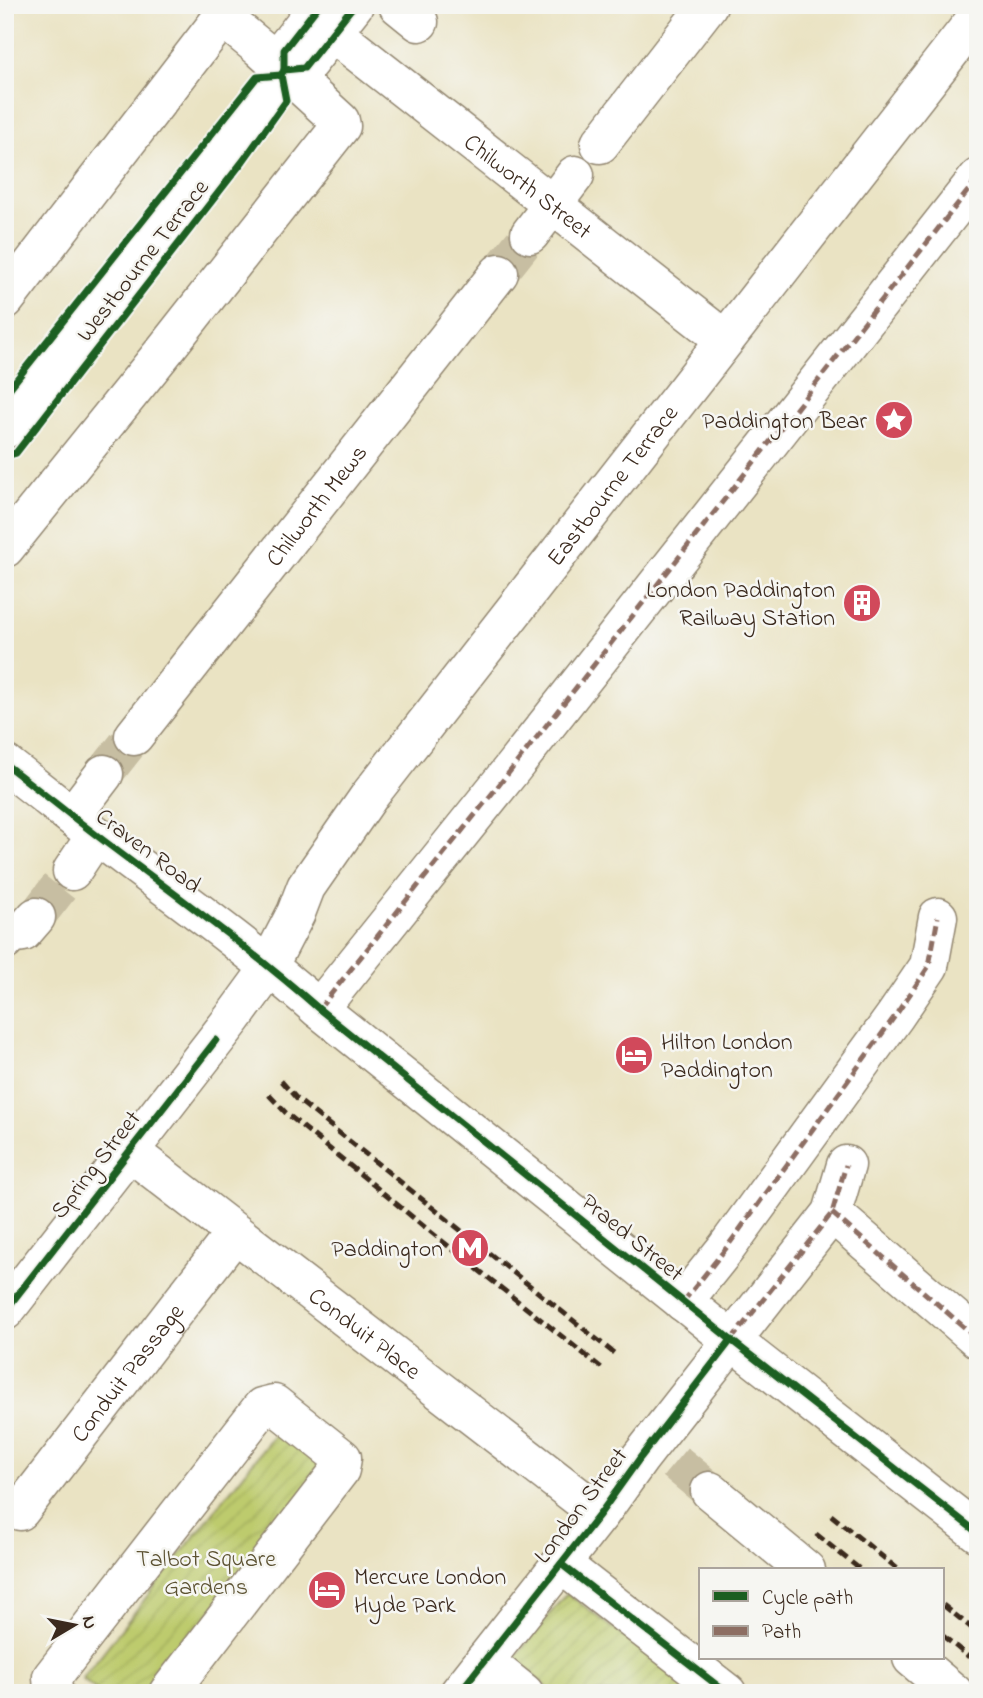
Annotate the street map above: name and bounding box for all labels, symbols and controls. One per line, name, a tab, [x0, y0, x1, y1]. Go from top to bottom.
street label: Chilworth Street	[455, 126, 598, 249]
street label: Westbourne Terrace	[69, 172, 219, 350]
street label: Eastbourne Terrace	[540, 398, 688, 575]
place icon: Paddington Bear	[873, 399, 915, 441]
place label: Paddington Bear	[702, 405, 868, 440]
street label: Chilworth Mews	[259, 438, 377, 575]
place label: London Paddington Railway Station	[646, 574, 835, 638]
building icon: London Paddington Railway Station	[841, 582, 883, 624]
street label: Craven Road	[87, 801, 208, 904]
place label: Hilton London Paddington	[661, 1026, 793, 1089]
hotel icon: Hilton London Paddington	[613, 1034, 655, 1076]
street label: Spring Street	[43, 1104, 151, 1227]
street label: Praed Street	[572, 1186, 690, 1291]
metro station icon: Paddington	[449, 1227, 491, 1269]
place label: Paddington	[331, 1233, 443, 1268]
street label: Conduit Place	[300, 1280, 427, 1390]
street label: Conduit Passage	[64, 1297, 194, 1451]
street label: London Street	[527, 1441, 637, 1572]
park label: Talbot Square Gardens	[136, 1543, 276, 1606]
place label: Mercure London Hyde Park	[354, 1561, 506, 1625]
legend	[699, 1568, 944, 1660]
hotel icon: Mercure London Hyde Park	[306, 1569, 348, 1611]
text: Cycle path	[762, 1584, 853, 1616]
north arrow	[38, 1590, 108, 1660]
text: N	[74, 1614, 103, 1631]
text: Path	[762, 1618, 801, 1648]

